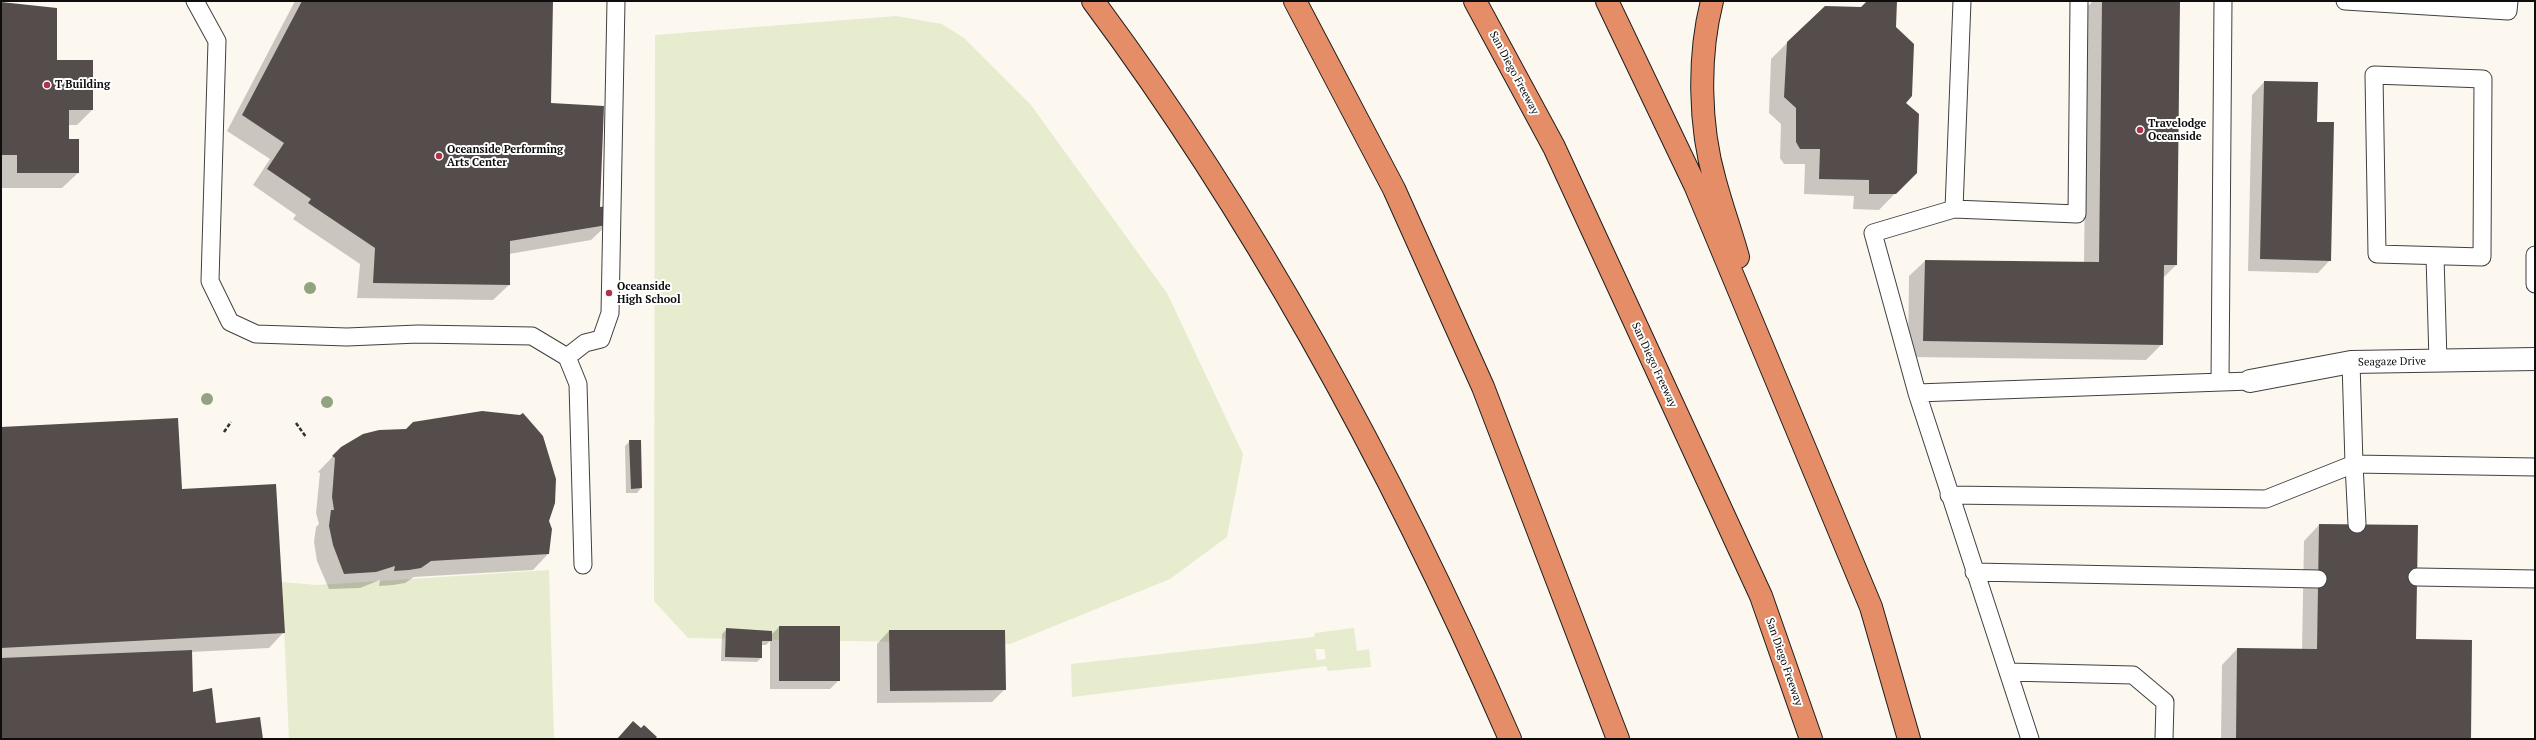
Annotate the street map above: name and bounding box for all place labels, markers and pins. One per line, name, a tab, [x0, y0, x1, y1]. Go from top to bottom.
place label: T Building	[55, 78, 110, 92]
marker: T Building	[42, 80, 52, 90]
place label: Travelodge Oceanside	[2148, 117, 2206, 143]
marker: Travelodge Oceanside	[2135, 125, 2145, 135]
place label: Oceanside Performing Arts Center	[447, 143, 563, 169]
marker: Oceanside Performing Arts Center	[434, 151, 444, 161]
place label: Oceanside High School	[617, 280, 681, 306]
marker: Oceanside High School	[604, 288, 614, 298]

